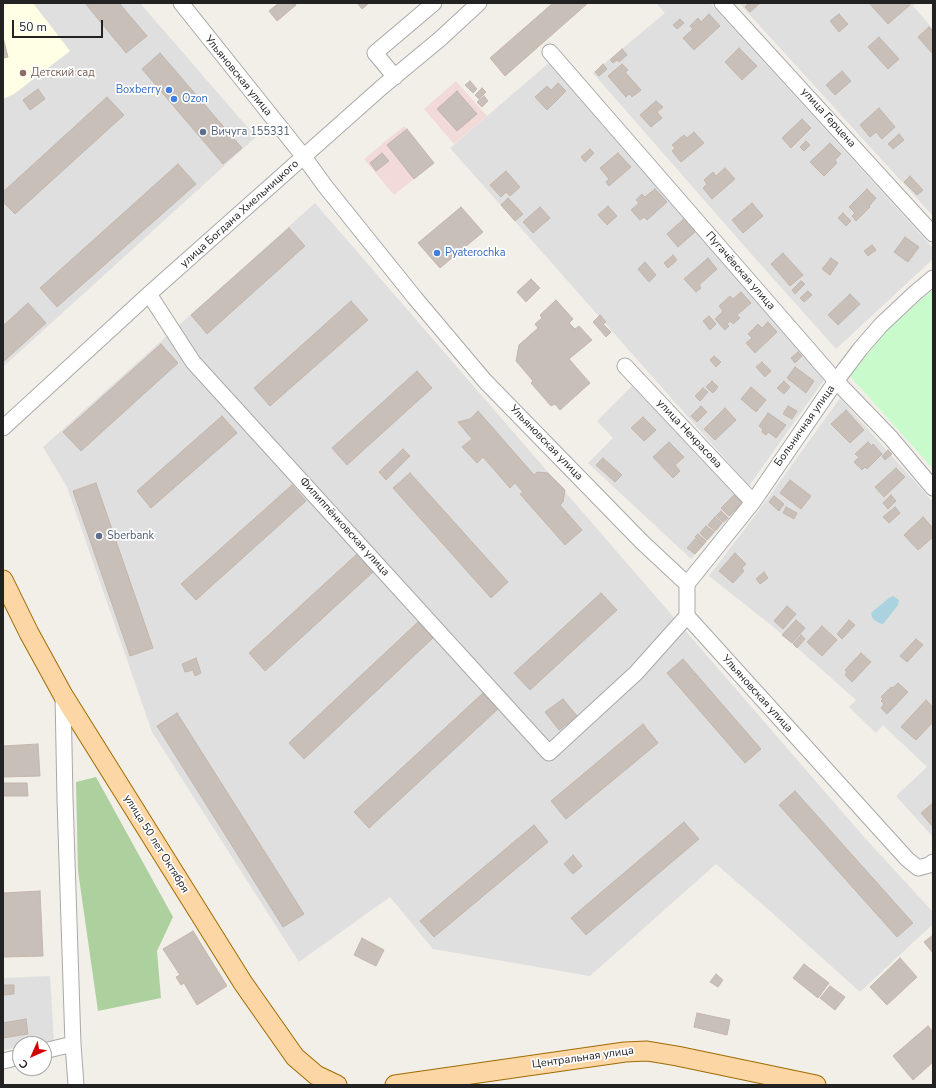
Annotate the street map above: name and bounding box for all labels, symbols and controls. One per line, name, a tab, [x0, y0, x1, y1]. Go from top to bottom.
scale bar	[14, 12, 105, 38]
text: 50 m	[19, 19, 47, 35]
street label: Ульяновская улица	[202, 33, 274, 119]
place label: Детский сад	[31, 66, 95, 80]
marker: Детский сад	[18, 68, 28, 78]
place label: Boxberry	[116, 83, 161, 97]
marker: Boxberry	[164, 85, 174, 95]
street label: улица Герцена	[798, 86, 858, 150]
place label: Ozon	[182, 92, 208, 106]
marker: Ozon	[169, 94, 179, 104]
place label: Вичуга 155331	[211, 125, 290, 139]
marker: Вичуга 155331	[198, 127, 208, 137]
street label: улица Богдана Хмельницкого	[178, 157, 302, 271]
street label: Пугачёвская улица	[702, 229, 778, 313]
place label: Pyaterochka	[445, 246, 506, 260]
marker: Pyaterochka	[432, 248, 442, 258]
street label: Больничная улица	[772, 383, 838, 469]
street label: улица Некрасова	[654, 397, 724, 471]
street label: Ульяновская улица	[507, 403, 585, 483]
street label: Филиппёнковская улица	[296, 475, 392, 579]
place label: Sberbank	[107, 529, 154, 543]
marker: Sberbank	[94, 531, 104, 541]
street label: Ульяновская улица	[719, 653, 795, 735]
street label: улица 50 лет Октября	[120, 792, 192, 896]
north arrow	[12, 1036, 52, 1076]
street label: Центральная улица	[531, 1044, 635, 1072]
text: С	[16, 1056, 32, 1072]

